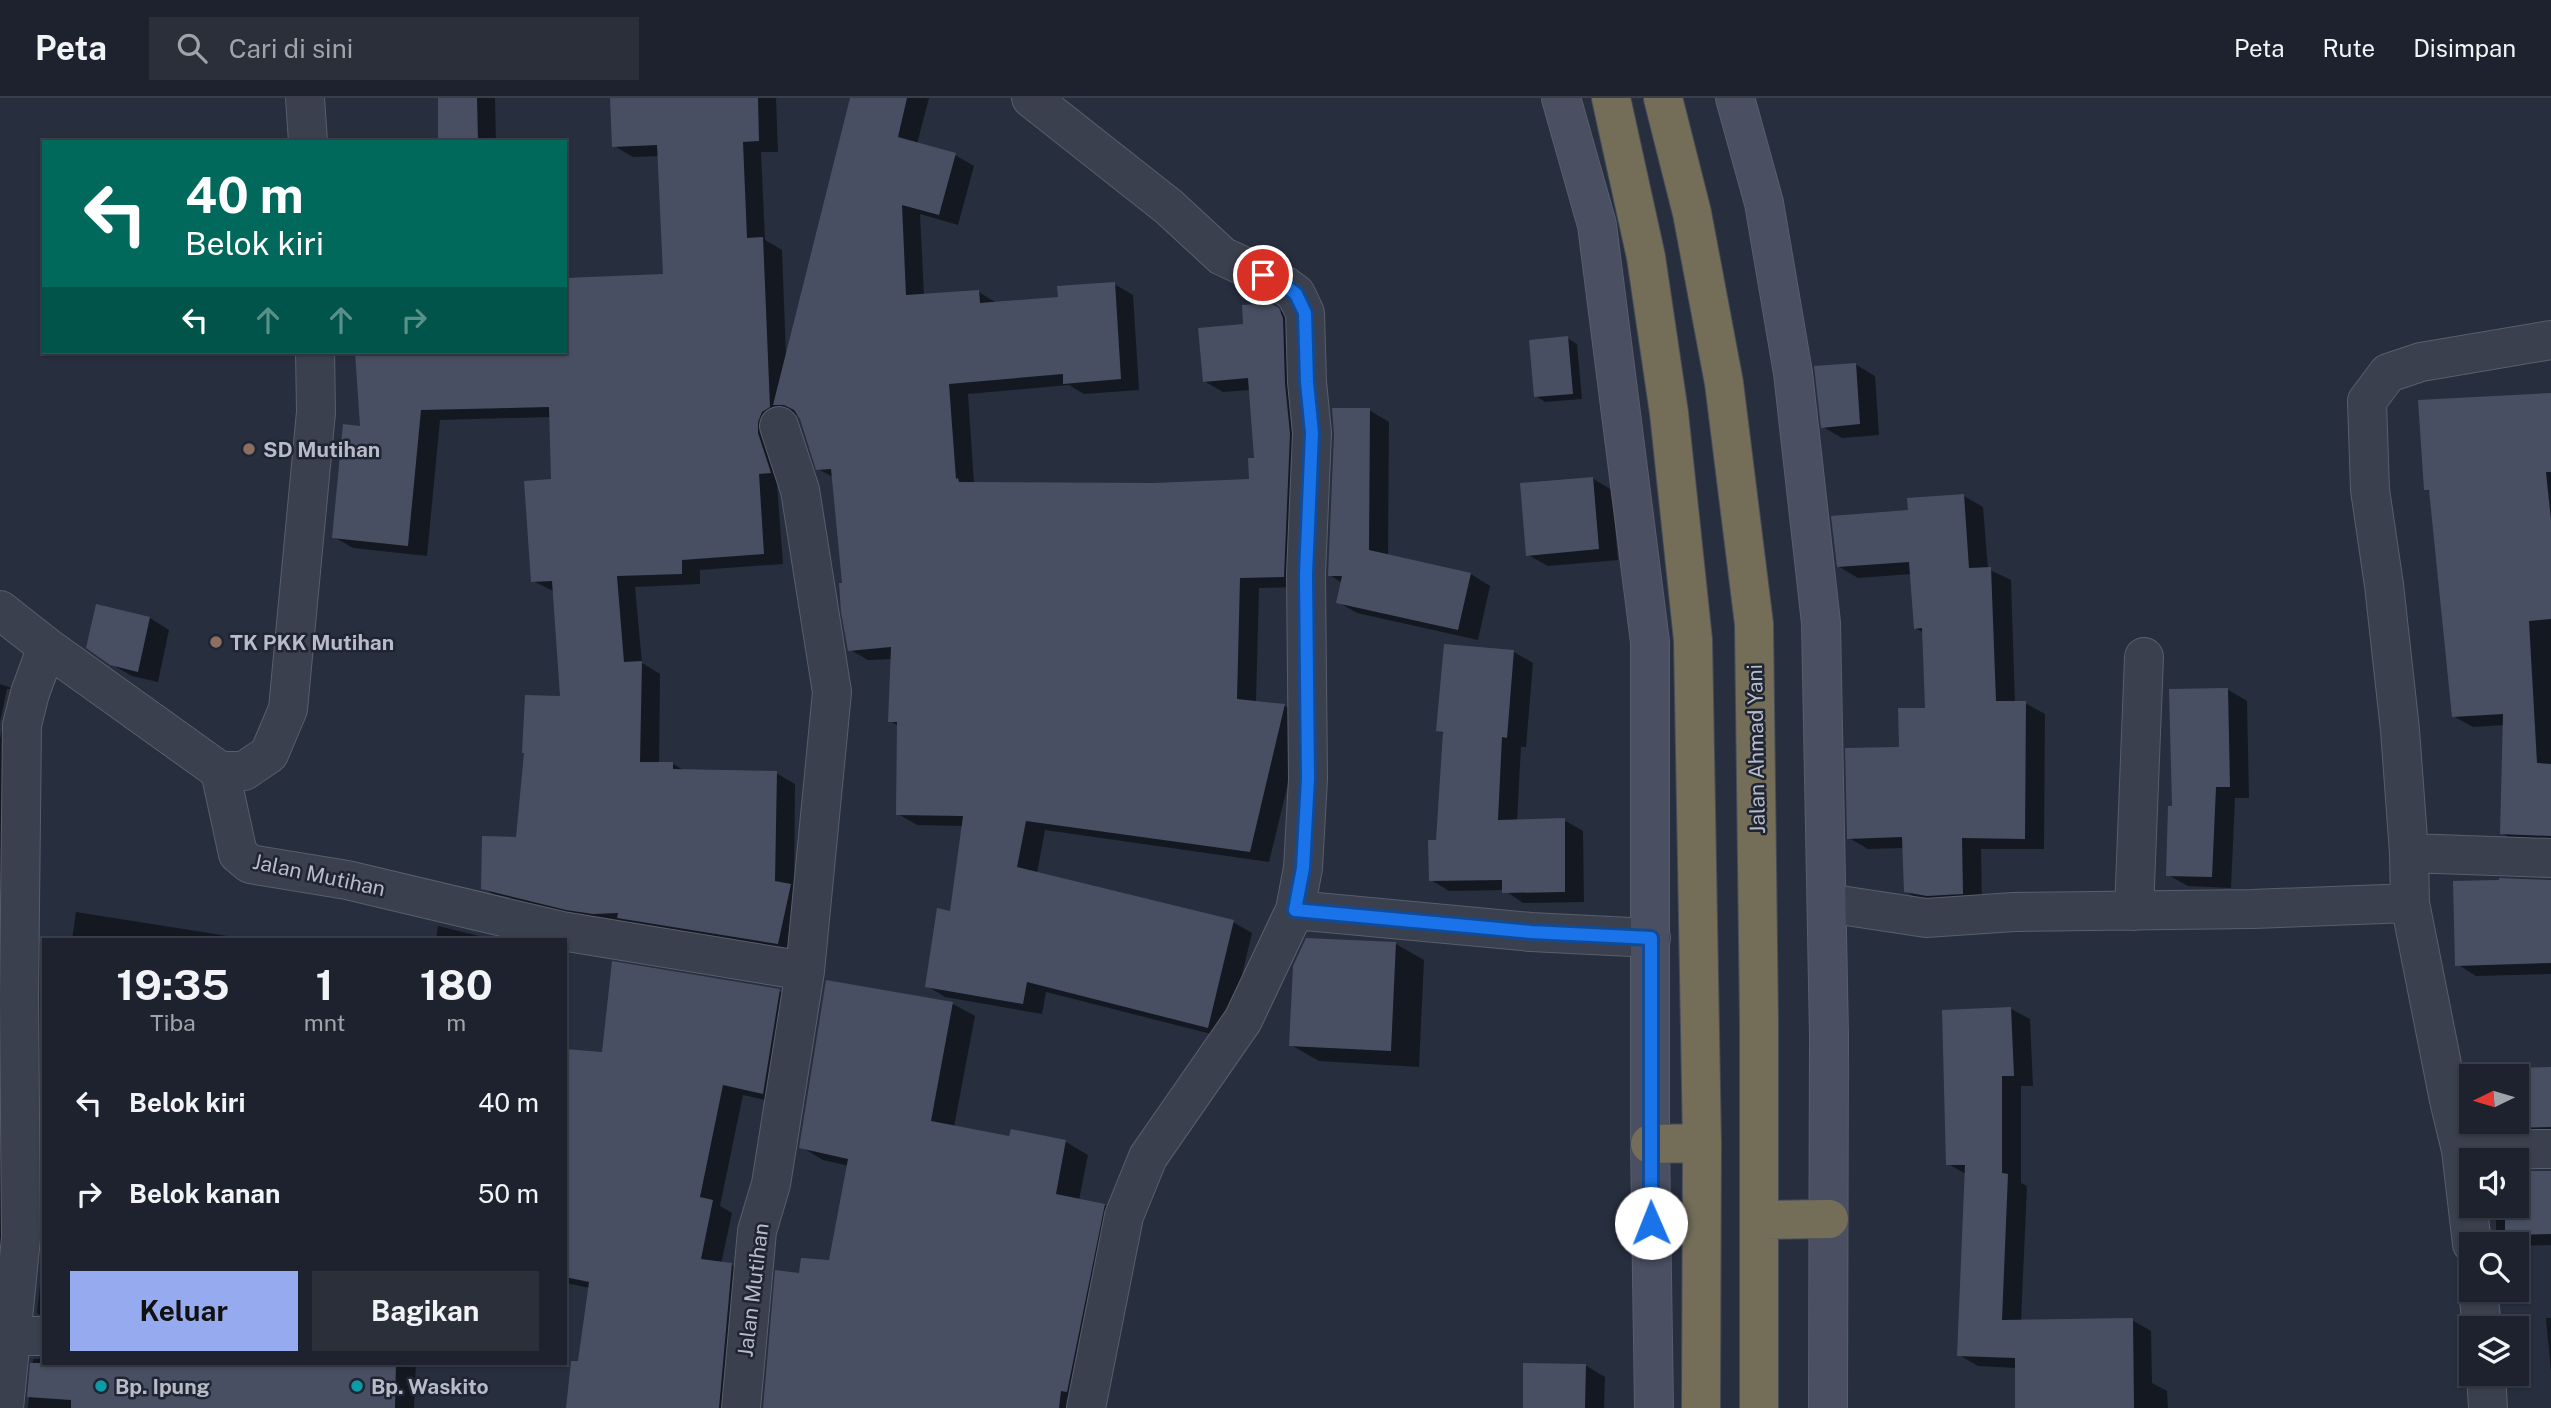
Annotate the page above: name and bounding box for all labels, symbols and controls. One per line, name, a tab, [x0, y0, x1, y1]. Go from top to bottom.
search box	[149, 17, 639, 80]
text: Peta	[35, 29, 107, 67]
icon: search	[173, 29, 211, 67]
text: Cari di sini	[229, 33, 353, 64]
text: Peta	[2234, 34, 2285, 62]
text: Rute	[2323, 34, 2375, 62]
text: Disimpan	[2413, 34, 2516, 62]
text: 40 m	[185, 166, 304, 224]
icon: left	[70, 168, 161, 259]
text: Belok kiri	[185, 225, 324, 262]
pin	[1233, 245, 1293, 305]
icon: arrive	[1244, 256, 1282, 294]
icon: left	[176, 301, 214, 339]
icon: ahead	[249, 301, 287, 339]
icon: ahead	[322, 301, 360, 339]
icon: right	[395, 301, 433, 339]
place label: SD Mutihan	[263, 437, 380, 462]
marker: SD Mutihan	[241, 441, 257, 457]
place label: TK PKK Mutihan	[230, 630, 394, 655]
marker: TK PKK Mutihan	[208, 634, 224, 650]
street label: Jalan Ahmad Yani	[1742, 664, 1770, 834]
street label: Jalan Mutihan	[250, 849, 388, 901]
text: 19:35	[116, 960, 230, 1009]
text: 1	[316, 960, 334, 1009]
text: 180	[420, 960, 493, 1009]
text: Tiba	[150, 1009, 196, 1036]
text: mnt	[304, 1009, 345, 1036]
text: m	[446, 1009, 466, 1036]
north arrow	[2459, 1064, 2529, 1134]
map controls	[2459, 1064, 2529, 1386]
icon: left	[70, 1084, 108, 1122]
text: Belok kiri	[129, 1087, 245, 1118]
text: 40 m	[478, 1087, 539, 1118]
button: sound	[2459, 1148, 2529, 1218]
icon: right	[70, 1175, 108, 1213]
text: Belok kanan	[129, 1178, 280, 1209]
text: 50 m	[478, 1178, 539, 1209]
position arrow	[1614, 1186, 1688, 1260]
street label: Jalan Mutihan	[732, 1222, 774, 1358]
button: search	[2459, 1232, 2529, 1302]
button: Keluar	[70, 1271, 298, 1351]
button: Bagikan	[312, 1271, 539, 1351]
button: layers	[2459, 1316, 2529, 1386]
place label: Bp. Ipung	[115, 1374, 210, 1399]
place label: Bp. Waskito	[371, 1374, 488, 1399]
marker: Bp. Ipung	[93, 1378, 109, 1394]
marker: Bp. Waskito	[349, 1378, 365, 1394]

